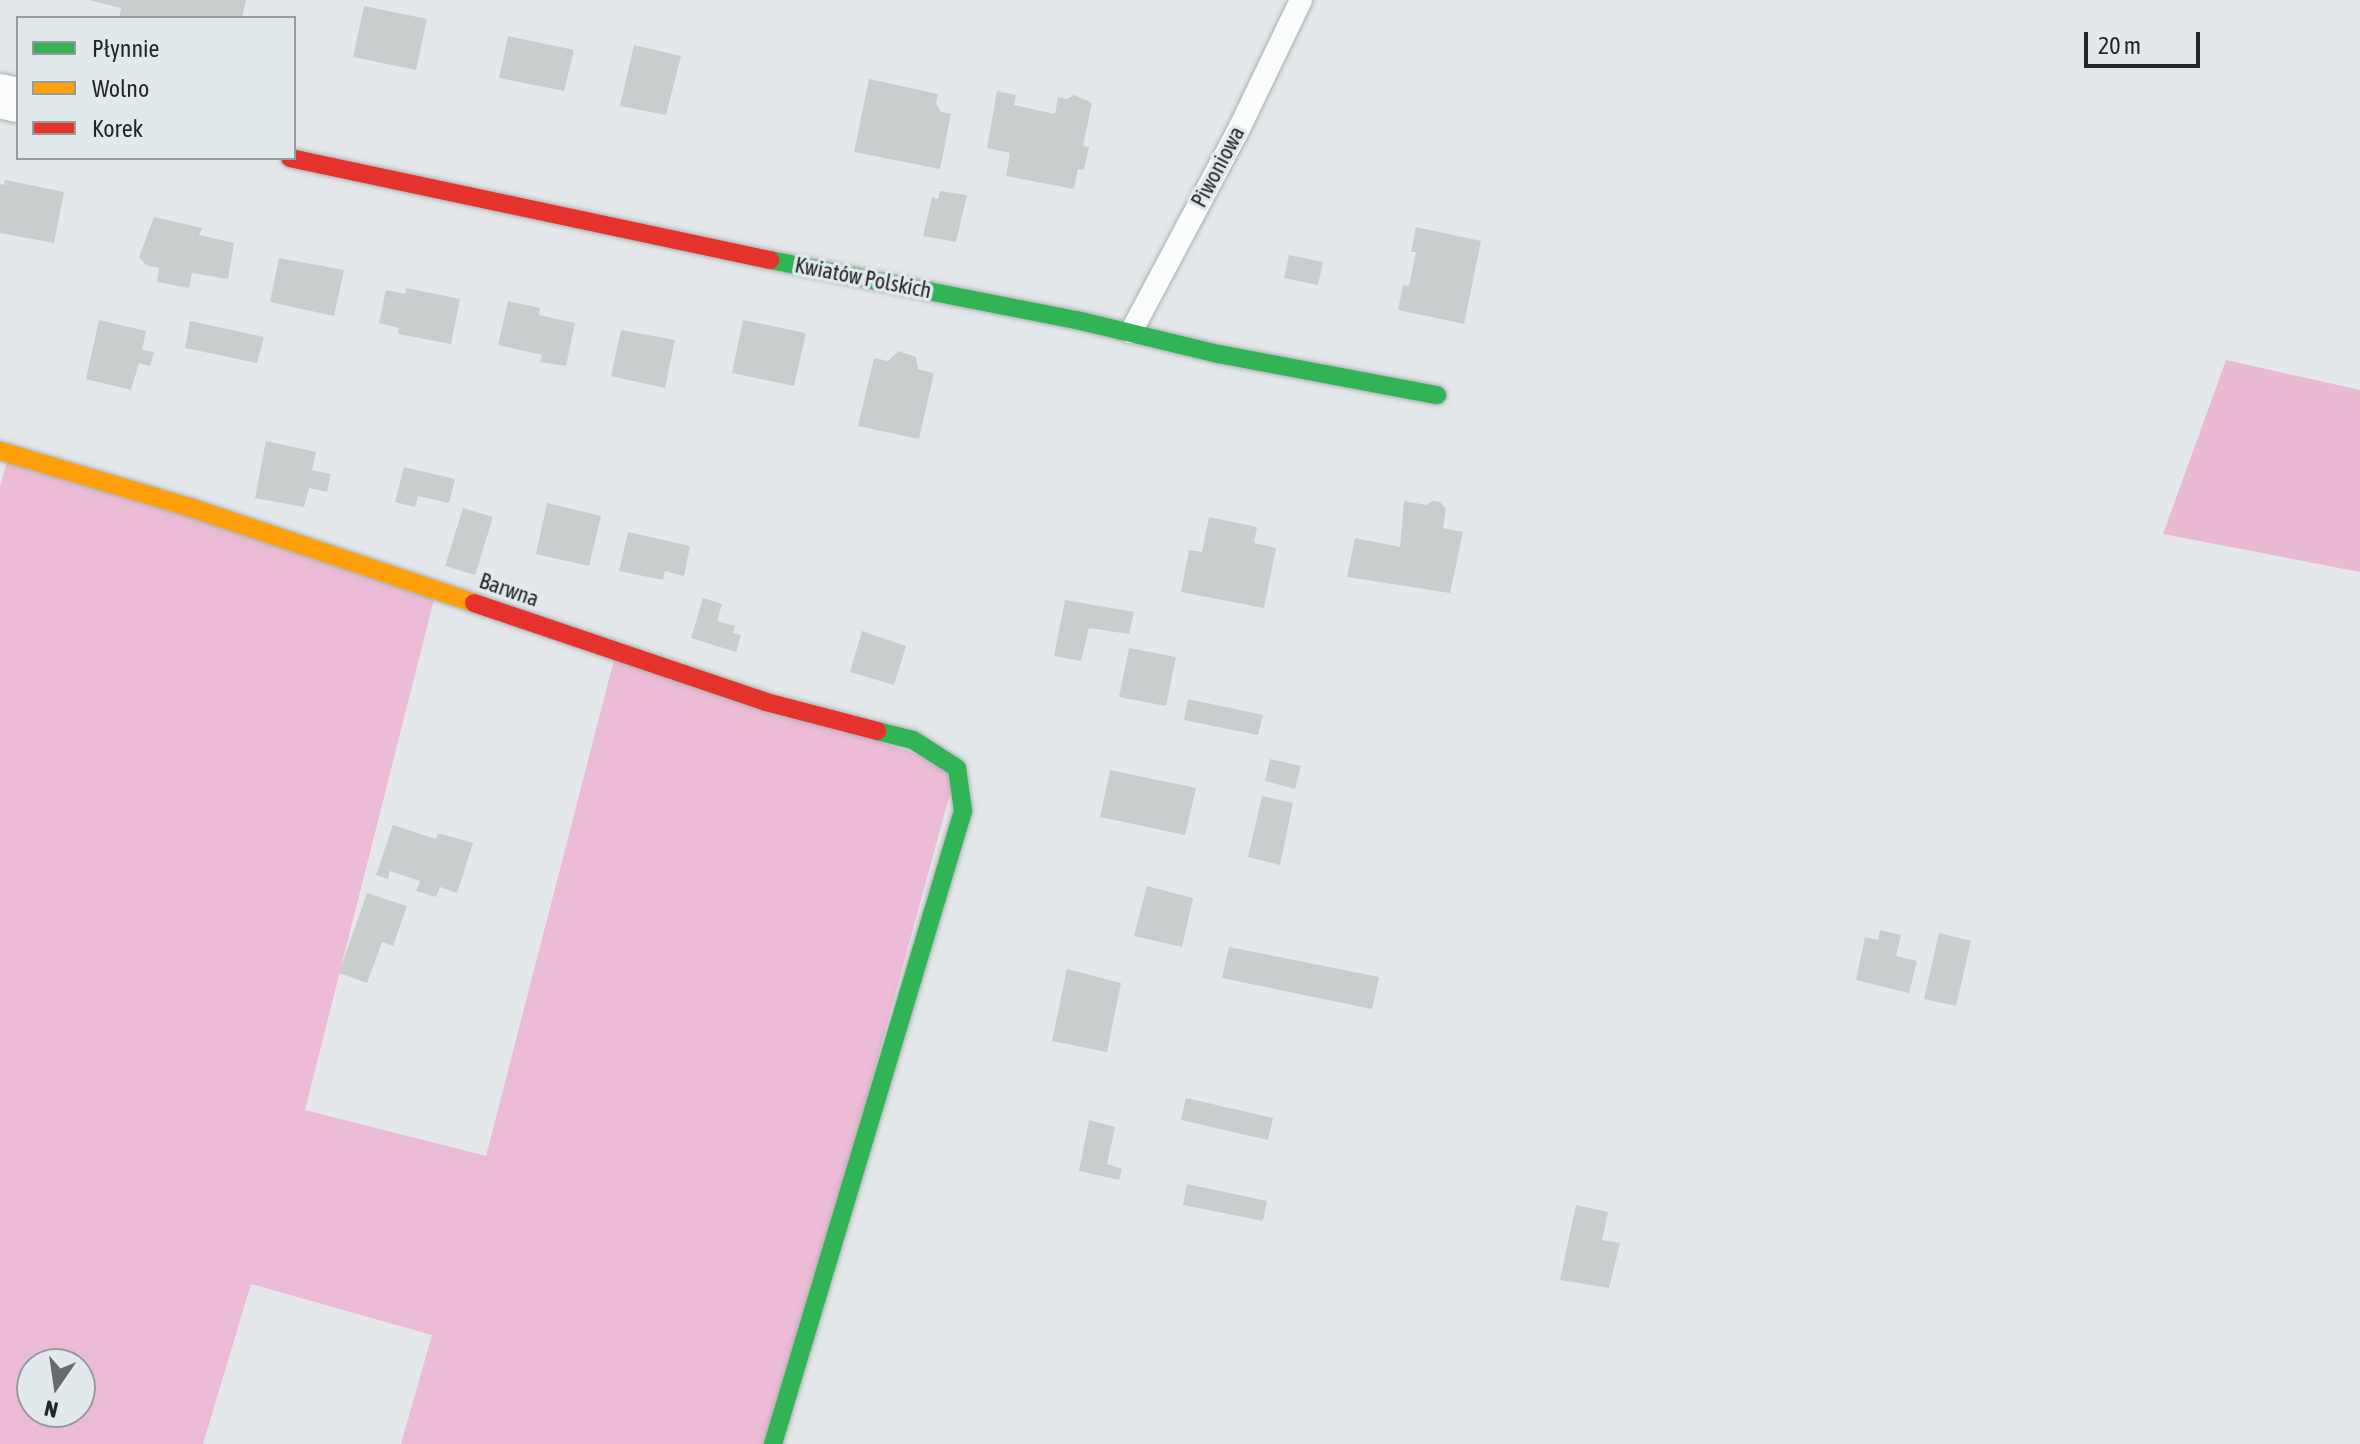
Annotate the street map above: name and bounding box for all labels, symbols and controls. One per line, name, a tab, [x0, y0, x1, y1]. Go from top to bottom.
legend	[16, 16, 296, 160]
scale bar	[2088, 16, 2204, 66]
text: 20 m	[2098, 32, 2141, 59]
text: Płynnie	[92, 35, 159, 62]
text: Wolno	[92, 75, 149, 102]
text: Korek	[92, 115, 143, 142]
street label: Piwoniowa	[1186, 122, 1250, 212]
street label: Kwiatów Polskich	[793, 252, 933, 304]
street label: Barwna	[476, 568, 542, 612]
north arrow	[16, 1348, 96, 1428]
text: N	[42, 1395, 60, 1424]

